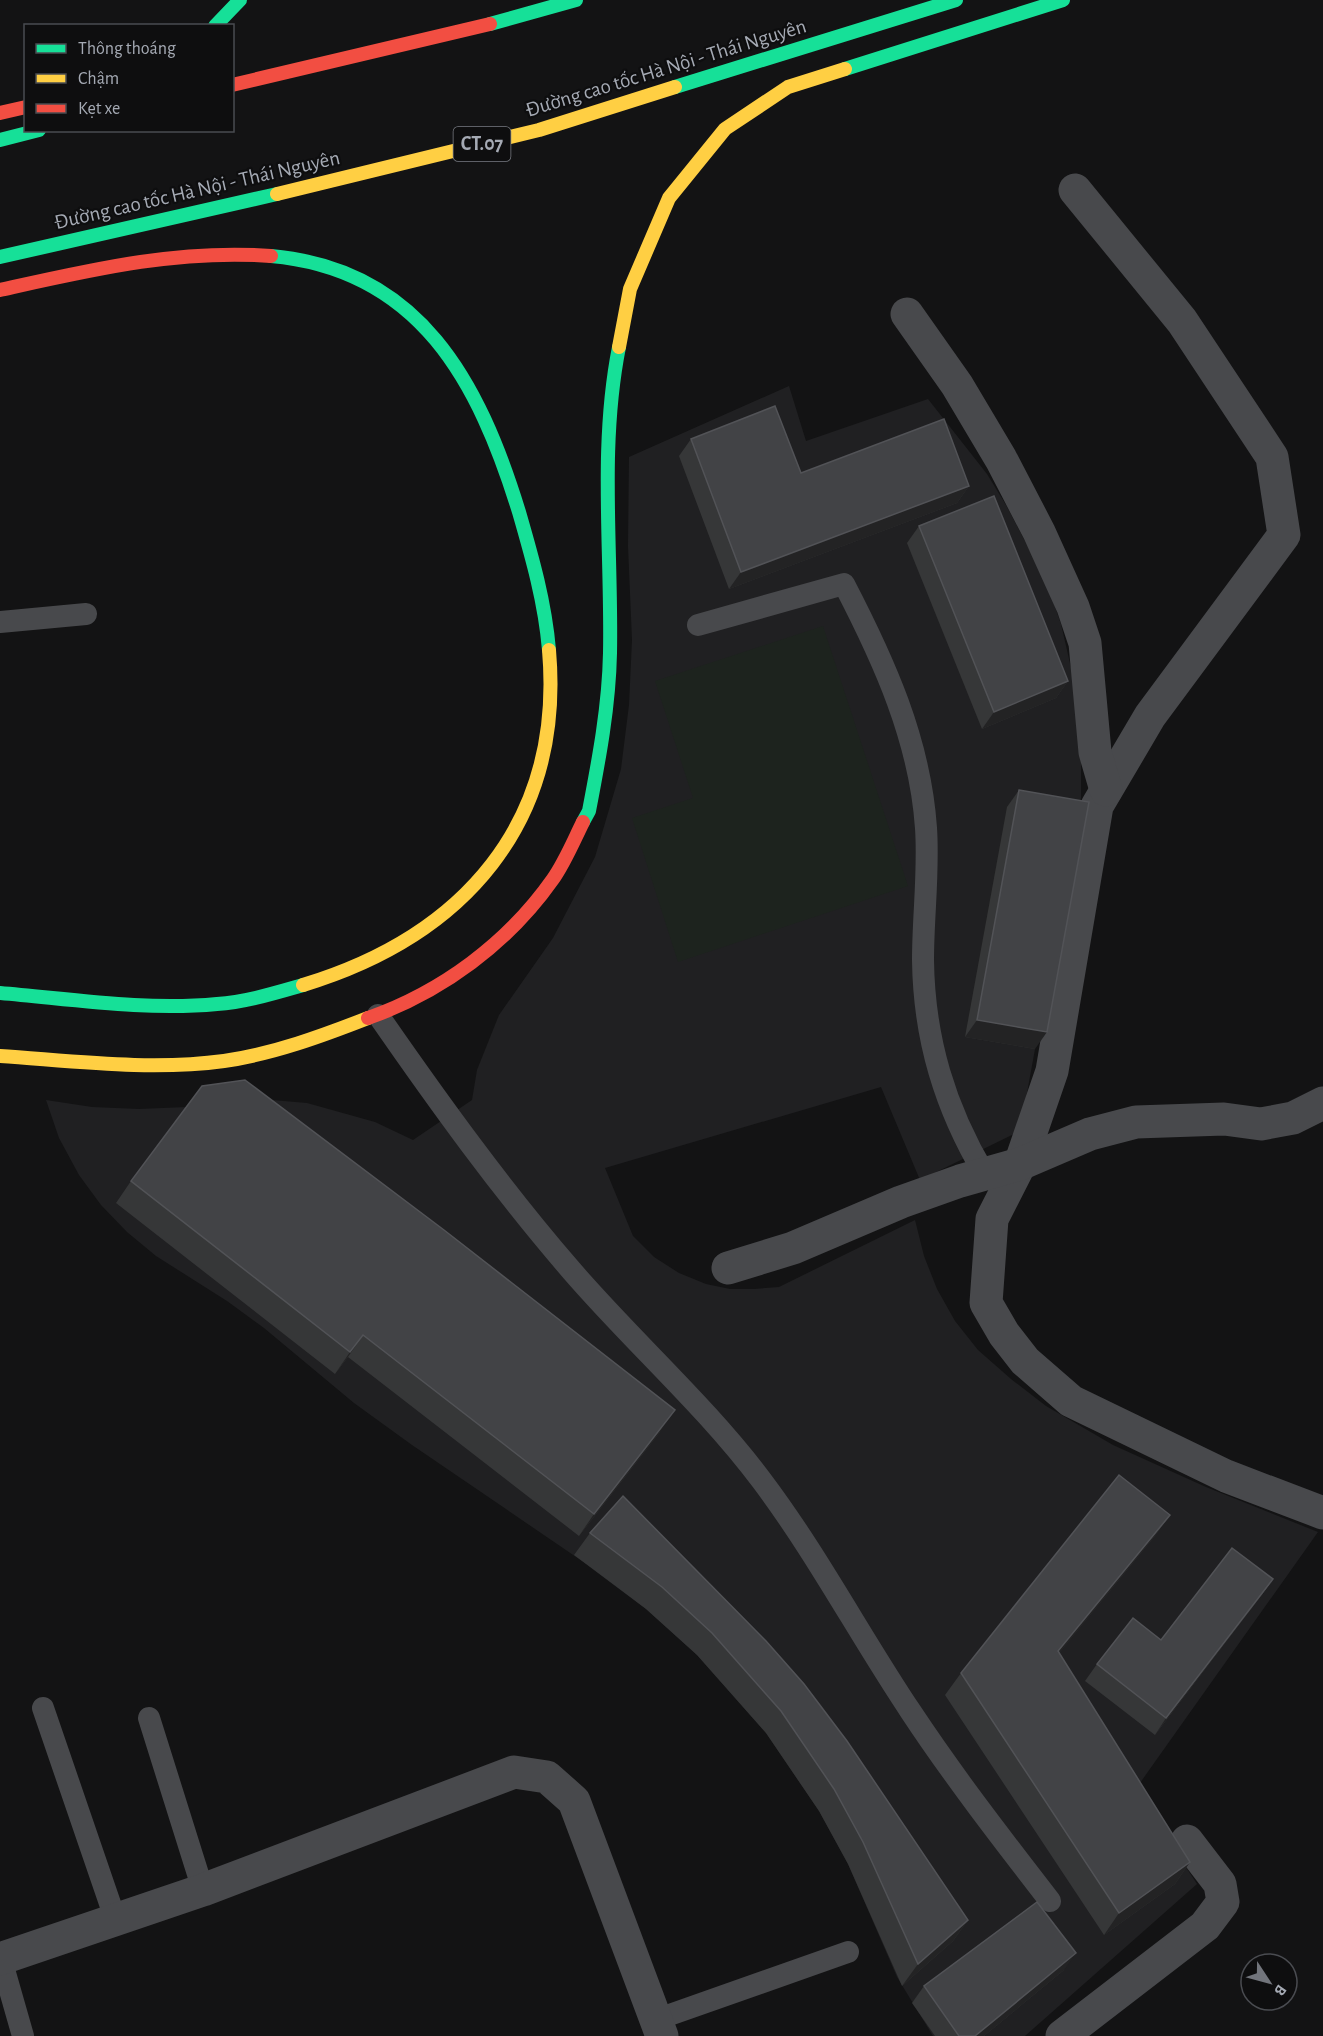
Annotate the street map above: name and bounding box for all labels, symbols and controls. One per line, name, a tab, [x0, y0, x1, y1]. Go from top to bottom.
street label: Đường cao tốc Hà Nội - Thái Nguyên	[523, 15, 809, 121]
legend	[24, 24, 234, 132]
text: Thông thoáng	[78, 40, 176, 58]
text: Chậm	[78, 70, 119, 88]
text: Kẹt xe	[78, 100, 120, 118]
road number: CT.07	[454, 127, 510, 161]
street label: Đường cao tốc Hà Nội - Thái Nguyên	[52, 147, 342, 233]
north arrow	[1239, 1952, 1299, 2012]
text: B	[1271, 1982, 1290, 1999]

